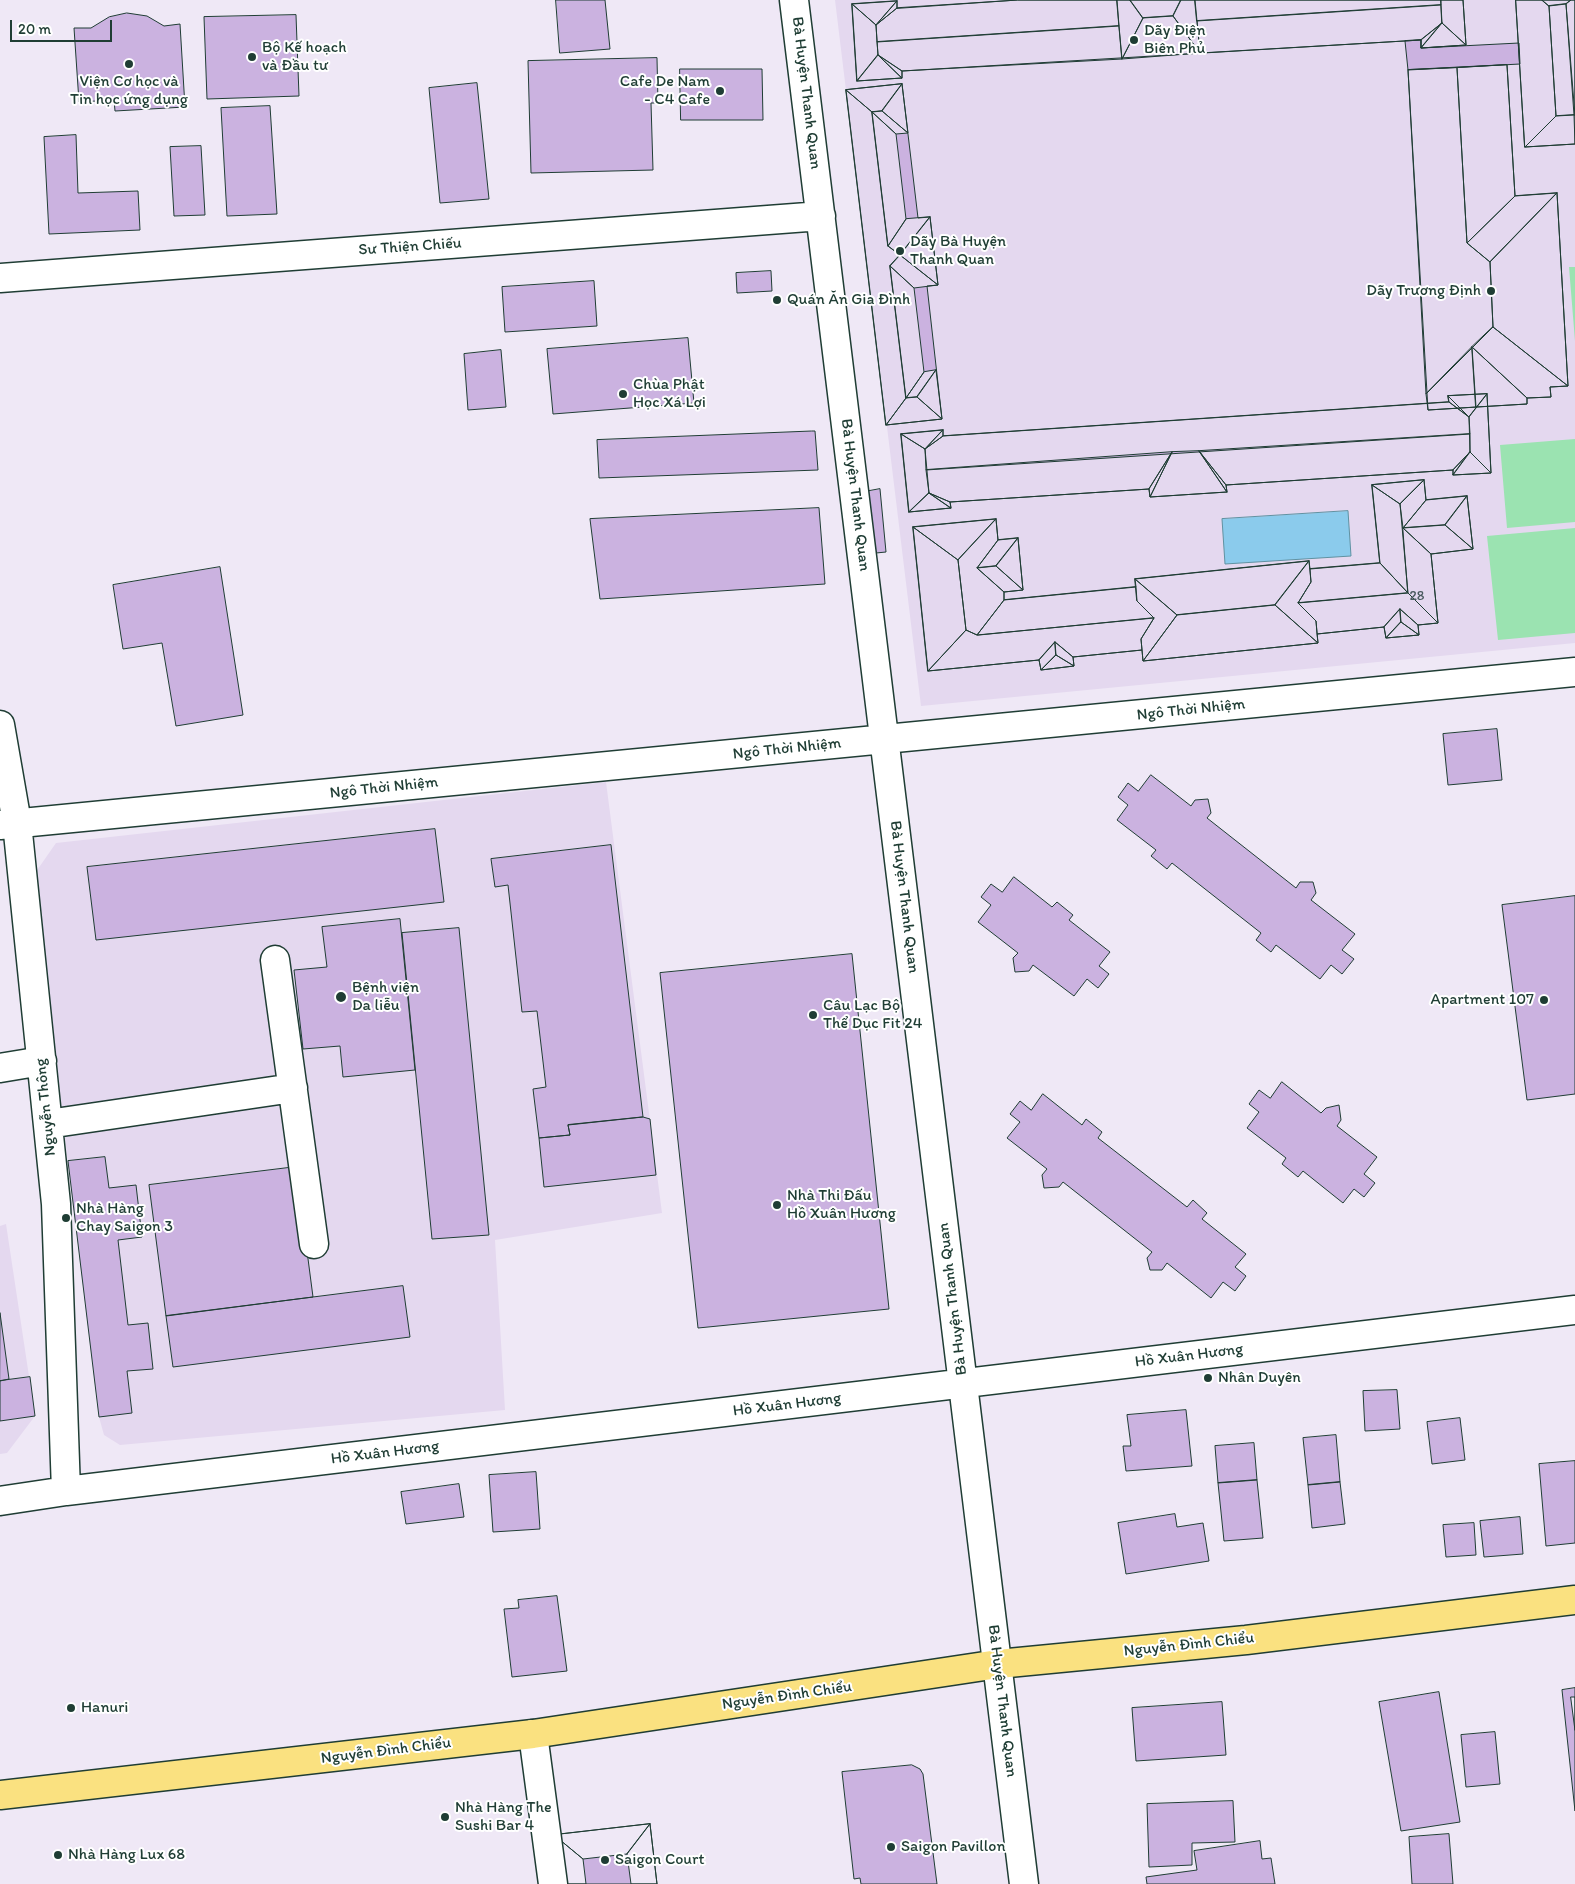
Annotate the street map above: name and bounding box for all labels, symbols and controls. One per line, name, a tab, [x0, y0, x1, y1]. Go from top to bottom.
scale bar	[12, 10, 115, 42]
street label: Bà Huyện Thanh Quan	[787, 16, 825, 170]
text: 20 m	[18, 20, 51, 38]
place label: Dãy Điện Biên Phủ	[1144, 21, 1206, 59]
marker: Dãy Điện Biên Phủ	[1128, 34, 1140, 46]
place label: Bộ Kế hoạch và Đầu tư	[262, 38, 346, 76]
marker: Bộ Kế hoạch và Đầu tư	[246, 51, 258, 63]
marker: Viện Cơ học và Tin học ứng dụng	[123, 58, 135, 70]
place label: Viện Cơ học và Tin học ứng dụng	[70, 72, 188, 110]
place label: Cafe De Nam - C4 Cafe	[620, 72, 710, 110]
marker: Cafe De Nam - C4 Cafe	[714, 85, 726, 97]
place label: Dãy Bà Huyện Thanh Quan	[910, 232, 1006, 270]
street label: Sư Thiện Chiếu	[358, 234, 462, 260]
marker: Dãy Bà Huyện Thanh Quan	[894, 245, 906, 257]
place label: Dãy Trương Định	[1366, 281, 1481, 301]
marker: Dãy Trương Định	[1485, 285, 1497, 297]
place label: Quán Ăn Gia Đình	[787, 290, 910, 310]
marker: Quán Ăn Gia Đình	[771, 294, 783, 306]
place label: Chùa Phật Học Xá Lợi	[633, 375, 706, 413]
marker: Chùa Phật Học Xá Lợi	[617, 388, 629, 400]
street label: Bà Huyện Thanh Quan	[836, 418, 874, 572]
house number: 28	[1409, 588, 1425, 604]
street label: Ngô Thời Nhiệm	[1136, 695, 1246, 725]
street label: Ngô Thời Nhiệm	[732, 734, 842, 764]
street label: Ngô Thời Nhiệm	[329, 773, 439, 803]
street label: Bà Huyện Thanh Quan	[885, 820, 923, 974]
place label: Bệnh viện Da liễu	[352, 978, 419, 1016]
marker: Bệnh viện Da liễu	[334, 990, 348, 1004]
place label: Apartment 107	[1430, 990, 1534, 1010]
marker: Apartment 107	[1538, 994, 1550, 1006]
place label: Câu Lạc Bộ Thể Dục Fit 24	[823, 996, 922, 1034]
marker: Câu Lạc Bộ Thể Dục Fit 24	[807, 1009, 819, 1021]
street label: Nguyễn Thông	[31, 1057, 61, 1157]
place label: Nhà Thi Đấu Hồ Xuân Hương	[787, 1186, 896, 1224]
place label: Nhà Hàng Chay Saigon 3	[76, 1199, 173, 1237]
marker: Nhà Thi Đấu Hồ Xuân Hương	[771, 1199, 783, 1211]
marker: Nhà Hàng Chay Saigon 3	[60, 1212, 72, 1224]
street label: Bà Huyện Thanh Quan	[934, 1222, 972, 1376]
street label: Hồ Xuân Hương	[1134, 1340, 1244, 1372]
place label: Nhân Duyên	[1218, 1368, 1301, 1388]
marker: Nhân Duyên	[1202, 1372, 1214, 1384]
street label: Hồ Xuân Hương	[732, 1389, 842, 1421]
street label: Hồ Xuân Hương	[330, 1437, 440, 1469]
street label: Bà Huyện Thanh Quan	[983, 1624, 1021, 1778]
street label: Nguyễn Đình Chiểu	[1123, 1629, 1255, 1661]
street label: Nguyễn Đình Chiểu	[721, 1677, 853, 1715]
place label: Hanuri	[81, 1698, 128, 1718]
marker: Hanuri	[65, 1702, 77, 1714]
street label: Nguyễn Đình Chiểu	[320, 1733, 452, 1769]
place label: Nhà Hàng The Sushi Bar 4	[455, 1798, 552, 1836]
marker: Nhà Hàng The Sushi Bar 4	[439, 1811, 451, 1823]
place label: Saigon Pavillon	[901, 1837, 1005, 1857]
marker: Saigon Pavillon	[885, 1841, 897, 1853]
place label: Nhà Hàng Lux 68	[68, 1845, 185, 1865]
marker: Nhà Hàng Lux 68	[52, 1849, 64, 1861]
place label: Saigon Court	[615, 1850, 704, 1870]
marker: Saigon Court	[599, 1854, 611, 1866]

